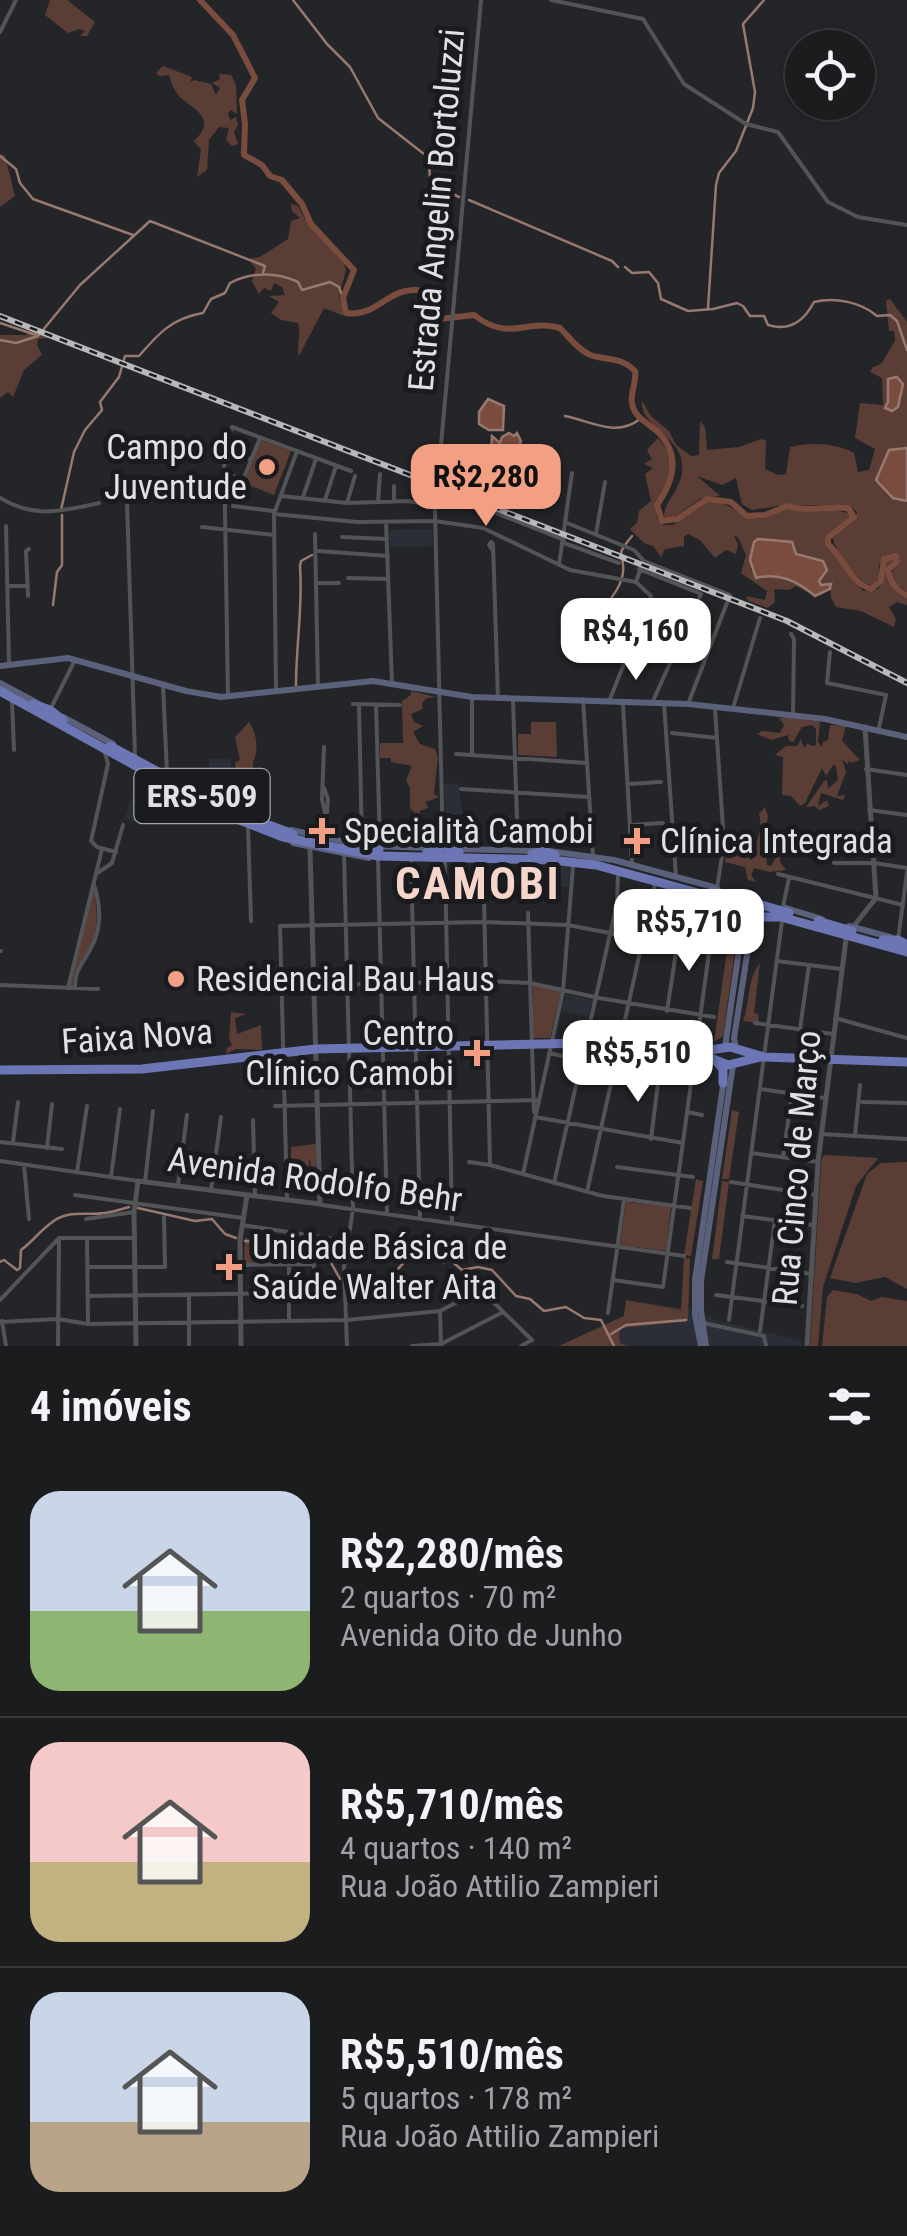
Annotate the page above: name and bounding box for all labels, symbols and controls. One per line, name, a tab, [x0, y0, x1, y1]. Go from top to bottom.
street label: Estrada Angelin Bortoluzzi	[401, 27, 473, 393]
map controls	[785, 30, 875, 120]
button: locate	[785, 30, 875, 120]
place label: Campo do Juventude	[104, 427, 247, 508]
pin: R$2,280	[394, 444, 578, 529]
marker: Campo do Juventude	[256, 456, 278, 478]
text: R$2,280	[433, 457, 539, 495]
pin: R$4,160	[544, 598, 728, 683]
text: R$4,160	[583, 611, 689, 649]
road number: ERS-509	[134, 769, 270, 823]
place label: Specialità Camobi	[344, 811, 594, 852]
marker: Specialità Camobi	[309, 818, 335, 844]
place label: Clínica Integrada	[660, 821, 893, 862]
marker: Clínica Integrada	[624, 828, 650, 854]
district label: CAMOBI	[395, 857, 561, 910]
pin: R$5,710	[597, 889, 781, 974]
text: R$5,710	[636, 902, 742, 940]
place label: Residencial Bau Haus	[196, 959, 495, 1000]
marker: Residencial Bau Haus	[165, 968, 187, 990]
street label: Faixa Nova	[60, 1011, 214, 1063]
place label: Centro Clínico Camobi	[245, 1013, 454, 1094]
pin: R$5,510	[546, 1020, 730, 1105]
street label: Rua Cinco de Março	[765, 1029, 829, 1307]
text: R$5,510	[585, 1033, 691, 1071]
marker: Centro Clínico Camobi	[464, 1040, 490, 1066]
street label: Avenida Rodolfo Behr	[165, 1139, 465, 1221]
place label: Unidade Básica de Saúde Walter Aita	[252, 1227, 507, 1308]
marker: Unidade Básica de Saúde Walter Aita	[216, 1254, 242, 1280]
icon: filters	[822, 1379, 877, 1434]
text: 4 imóveis	[30, 1382, 192, 1431]
text: R$2,280/mês	[340, 1529, 564, 1578]
icon: home	[110, 1531, 230, 1651]
text: 2 quartos · 70 m²	[340, 1578, 556, 1616]
text: Avenida Oito de Junho	[340, 1616, 623, 1654]
text: R$5,710/mês	[340, 1780, 564, 1829]
icon: home	[110, 1782, 230, 1902]
text: 4 quartos · 140 m²	[340, 1829, 572, 1867]
text: Rua João Attilio Zampieri	[340, 1867, 659, 1905]
text: R$5,510/mês	[340, 2030, 564, 2079]
icon: home	[110, 2032, 230, 2152]
text: 5 quartos · 178 m²	[340, 2079, 572, 2117]
text: Rua João Attilio Zampieri	[340, 2117, 659, 2155]

